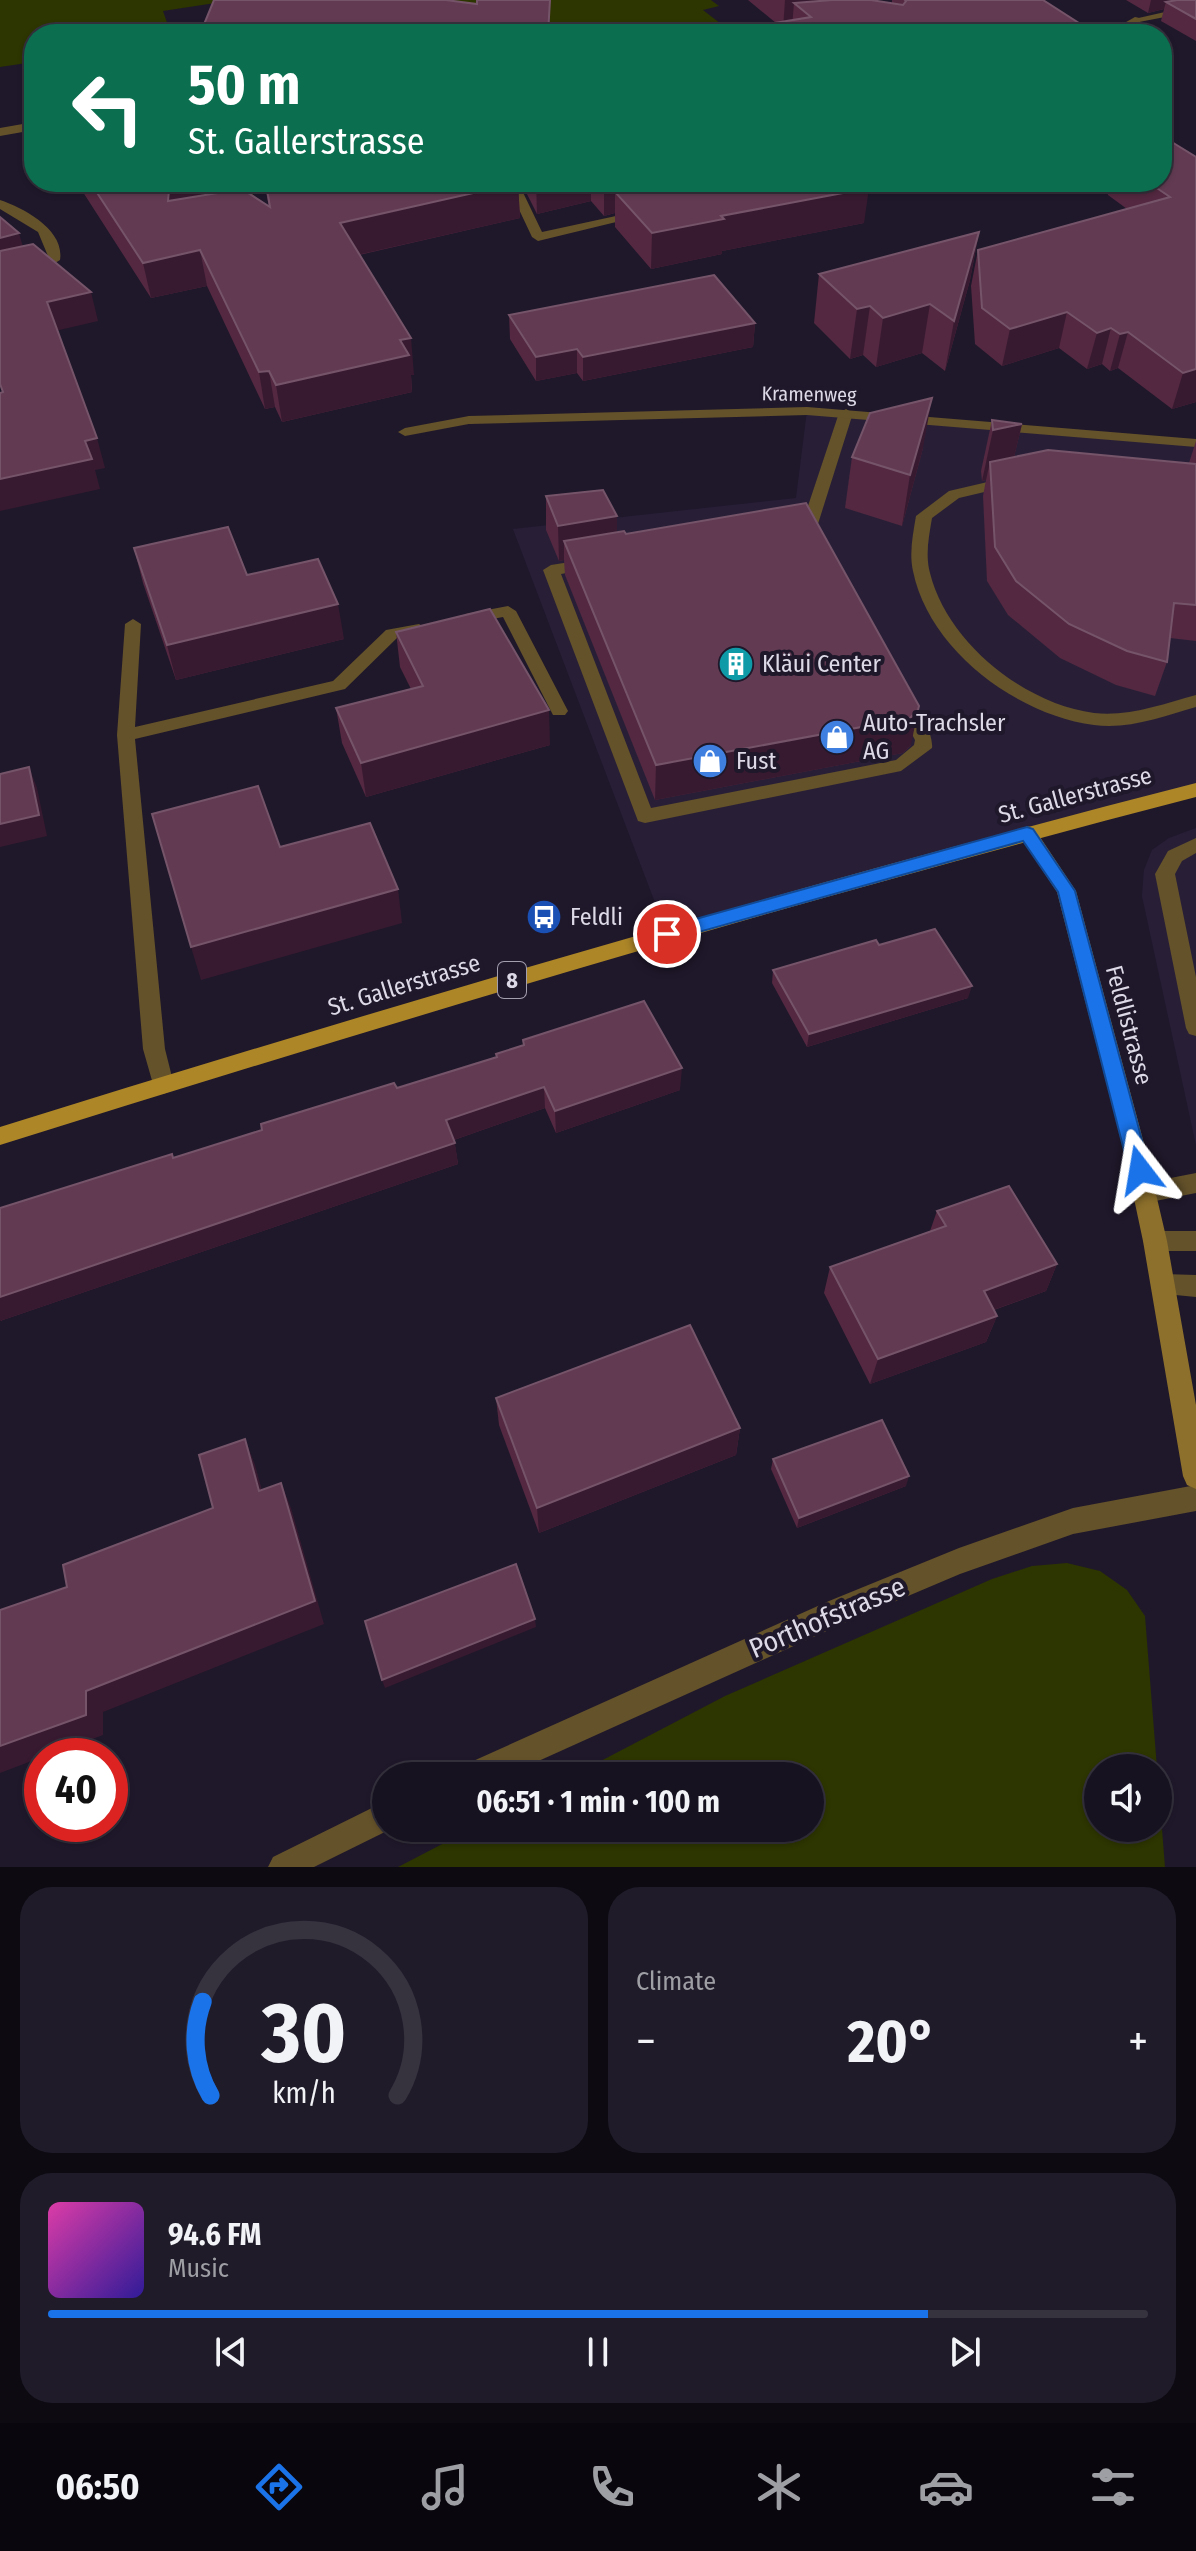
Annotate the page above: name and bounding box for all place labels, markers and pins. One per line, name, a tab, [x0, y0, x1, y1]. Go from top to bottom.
building icon: Kläui Center	[717, 645, 755, 683]
place label: Kläui Center	[762, 650, 881, 678]
place label: Auto-Trachsler AG	[863, 709, 1006, 765]
shop icon: Auto-Trachsler AG	[818, 718, 856, 756]
shop icon: Fust	[691, 742, 729, 780]
place label: Fust	[736, 747, 776, 775]
bus stop icon: Feldli	[525, 898, 563, 936]
pin	[633, 900, 701, 968]
place label: Feldli	[570, 903, 623, 931]

